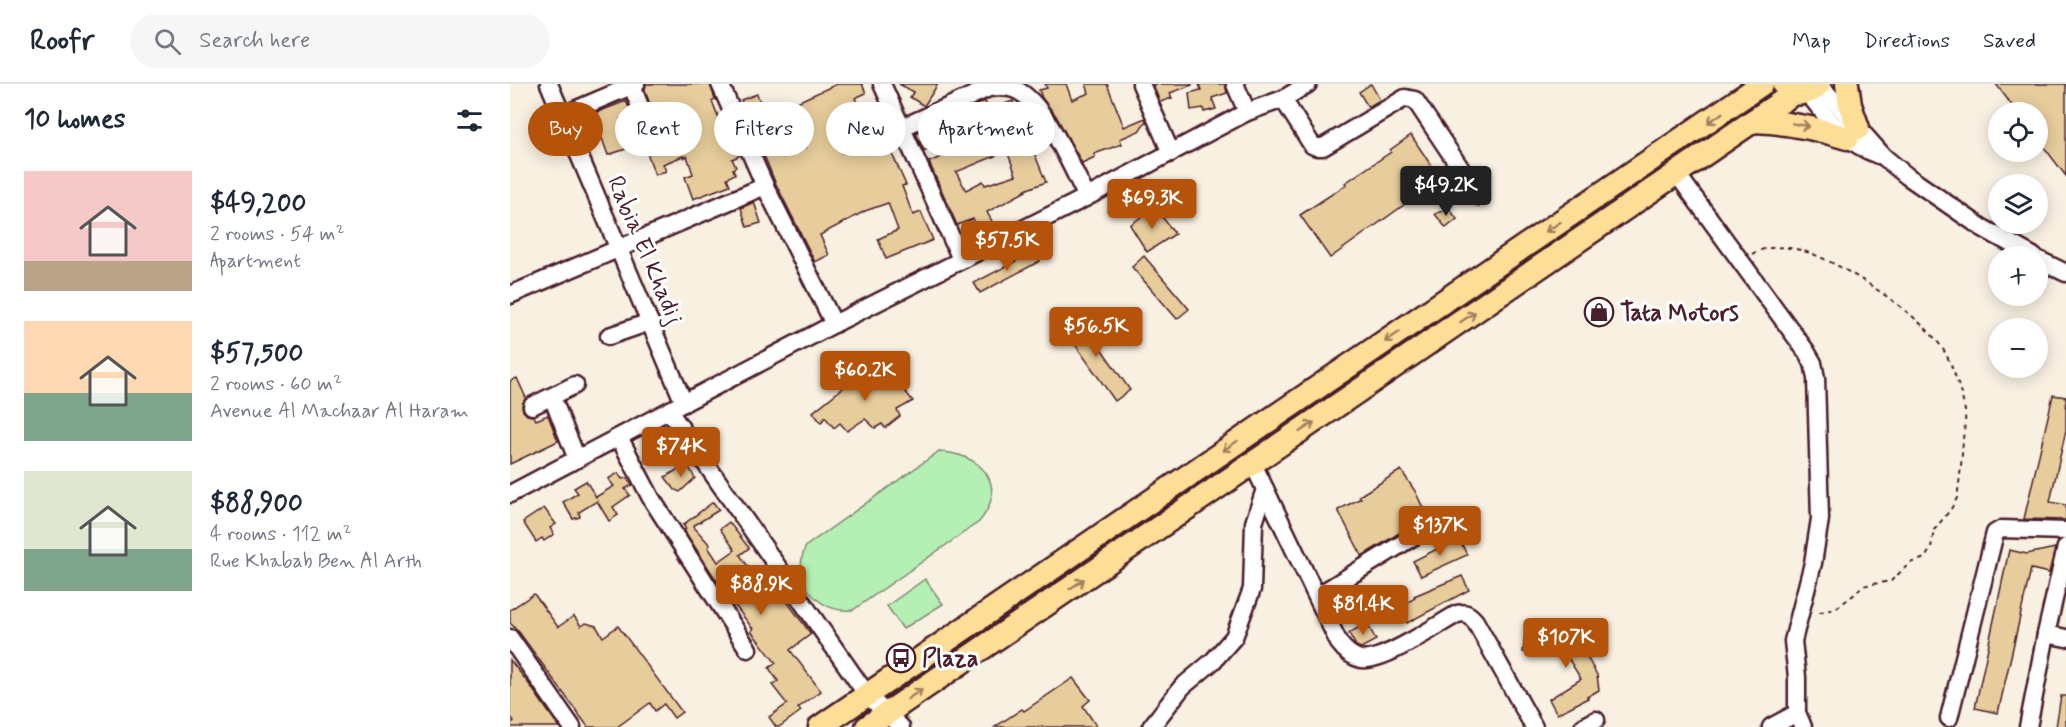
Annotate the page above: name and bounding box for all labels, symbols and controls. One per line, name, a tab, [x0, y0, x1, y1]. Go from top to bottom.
search box	[130, 14, 550, 68]
text: Roofr	[30, 23, 94, 60]
icon: search	[151, 25, 184, 58]
text: Search here	[199, 27, 310, 55]
text: Map	[1792, 27, 1831, 55]
text: Directions	[1864, 27, 1950, 55]
text: Saved	[1983, 27, 2036, 55]
chip: Buy	[528, 102, 603, 156]
chip: Rent	[615, 102, 702, 156]
chip: Filters	[714, 102, 814, 156]
chip: New	[826, 102, 906, 156]
chip: Apartment	[918, 102, 1055, 156]
map controls	[1988, 102, 2048, 378]
button: locate	[1988, 102, 2048, 162]
text: 10 homes	[24, 103, 125, 137]
icon: filters	[453, 104, 486, 137]
one-way arrow	[1707, 112, 1723, 124]
one-way arrow	[1791, 120, 1810, 131]
pin: $49.2K	[1397, 166, 1495, 217]
street label: Rabia El Khadij	[599, 171, 690, 330]
text: $49.2K	[1414, 172, 1478, 199]
button: layers	[1988, 174, 2048, 234]
pin: $69.3K	[1103, 179, 1201, 230]
text: $69.3K	[1121, 185, 1183, 212]
text: $49,200	[210, 187, 306, 221]
icon: home	[72, 195, 144, 267]
text: 2 rooms · 54 m²	[210, 221, 344, 248]
pin: $57.5K	[958, 221, 1056, 272]
one-way arrow	[1545, 221, 1562, 234]
text: $57.5K	[975, 227, 1039, 254]
button: +	[1988, 246, 2048, 306]
text: Apartment	[210, 248, 301, 275]
shop icon: Tata Motors	[1583, 296, 1615, 328]
place label: Tata Motors	[1620, 298, 1739, 329]
pin: $56.5K	[1047, 307, 1145, 358]
one-way arrow	[1460, 311, 1476, 323]
text: $56.5K	[1063, 313, 1129, 340]
button: −	[1988, 318, 2048, 378]
one-way arrow	[1384, 331, 1400, 343]
text: $57,500	[210, 337, 303, 371]
icon: home	[72, 345, 144, 417]
pin: $60.2K	[816, 351, 914, 402]
text: $60.2K	[834, 357, 896, 384]
text: 2 rooms · 60 m²	[210, 371, 342, 398]
text: Avenue Al Machaar Al Haram	[210, 398, 469, 425]
one-way arrow	[1299, 421, 1315, 433]
pin: $74K	[645, 427, 717, 478]
text: $74K	[656, 433, 706, 460]
one-way arrow	[1223, 440, 1239, 452]
text: $88,900	[210, 487, 303, 521]
icon: home	[72, 495, 144, 567]
pin: $137K	[1398, 506, 1482, 557]
text: $137K	[1413, 512, 1467, 539]
text: 4 rooms · 112 m²	[210, 521, 351, 548]
text: Rue Khabab Ben Al Arth	[210, 548, 422, 575]
pin: $88.9K	[712, 565, 810, 616]
text: $88.9K	[730, 571, 792, 598]
one-way arrow	[1068, 578, 1084, 590]
pin: $81.4K	[1314, 585, 1412, 636]
text: $81.4K	[1332, 591, 1394, 618]
pin: $107K	[1524, 618, 1608, 669]
text: $107K	[1537, 624, 1595, 651]
bus stop icon: Plaza	[885, 642, 917, 674]
place label: Plaza	[922, 644, 979, 675]
one-way arrow	[907, 688, 923, 700]

